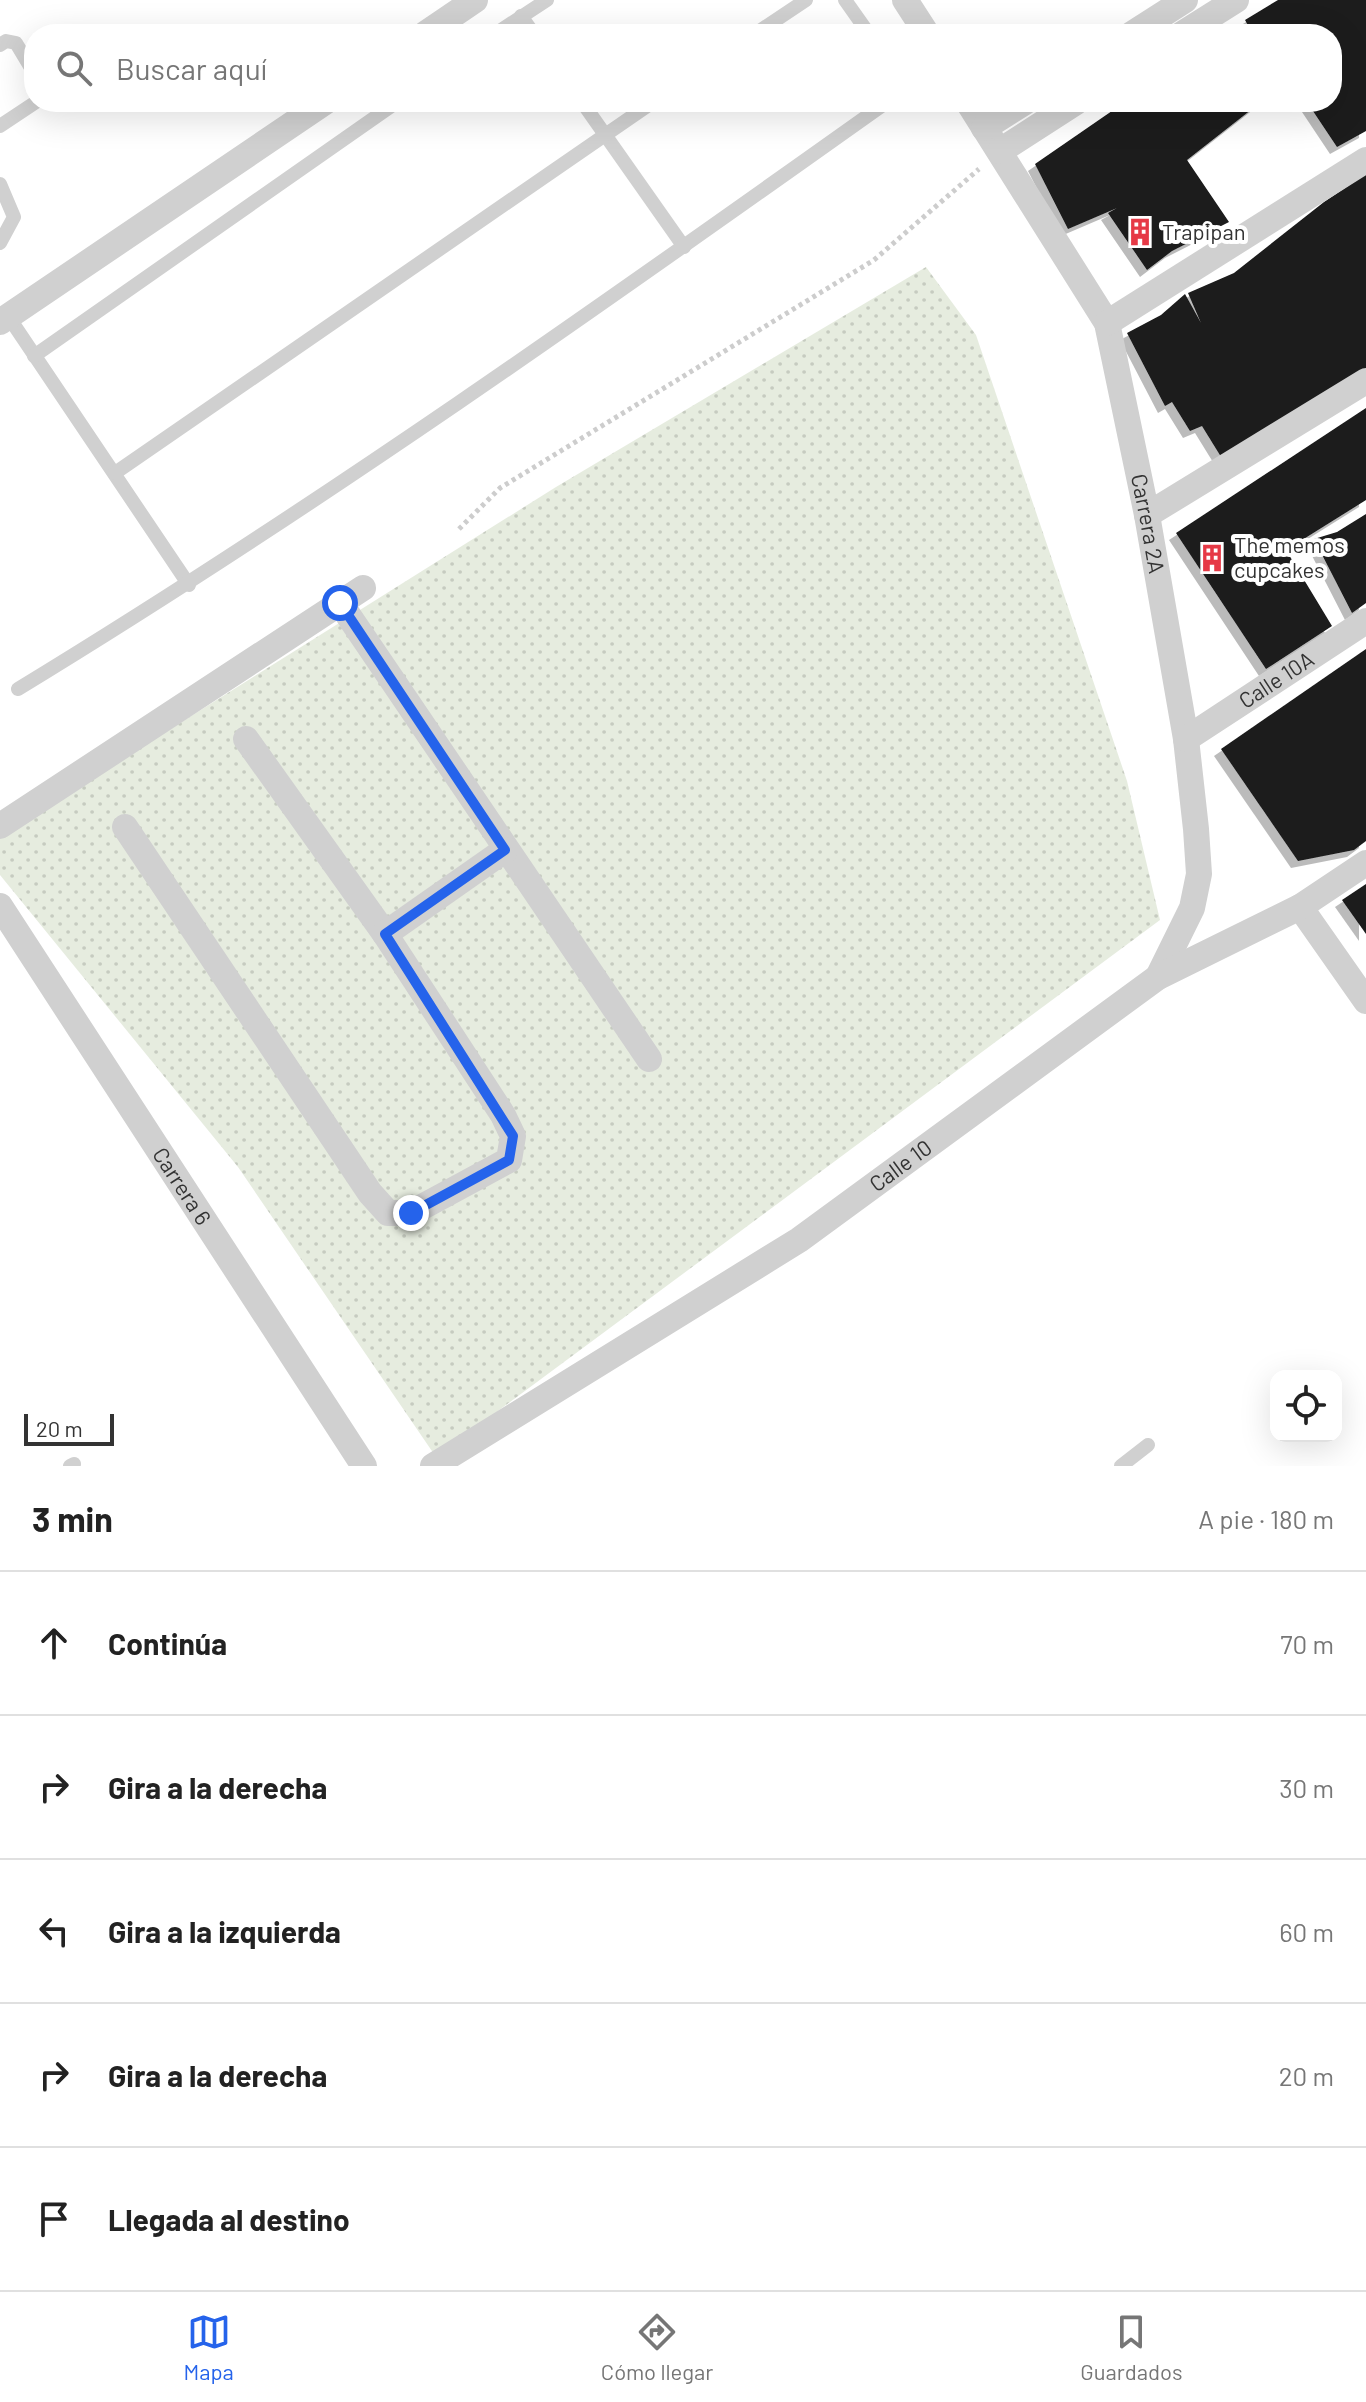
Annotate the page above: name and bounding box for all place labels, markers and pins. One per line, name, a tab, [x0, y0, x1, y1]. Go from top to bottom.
building icon: Trapipan	[1125, 217, 1155, 247]
place label: Trapipan	[1162, 218, 1246, 244]
place label: The memos cupcakes	[1234, 531, 1345, 582]
building icon: The memos cupcakes	[1197, 543, 1227, 573]

